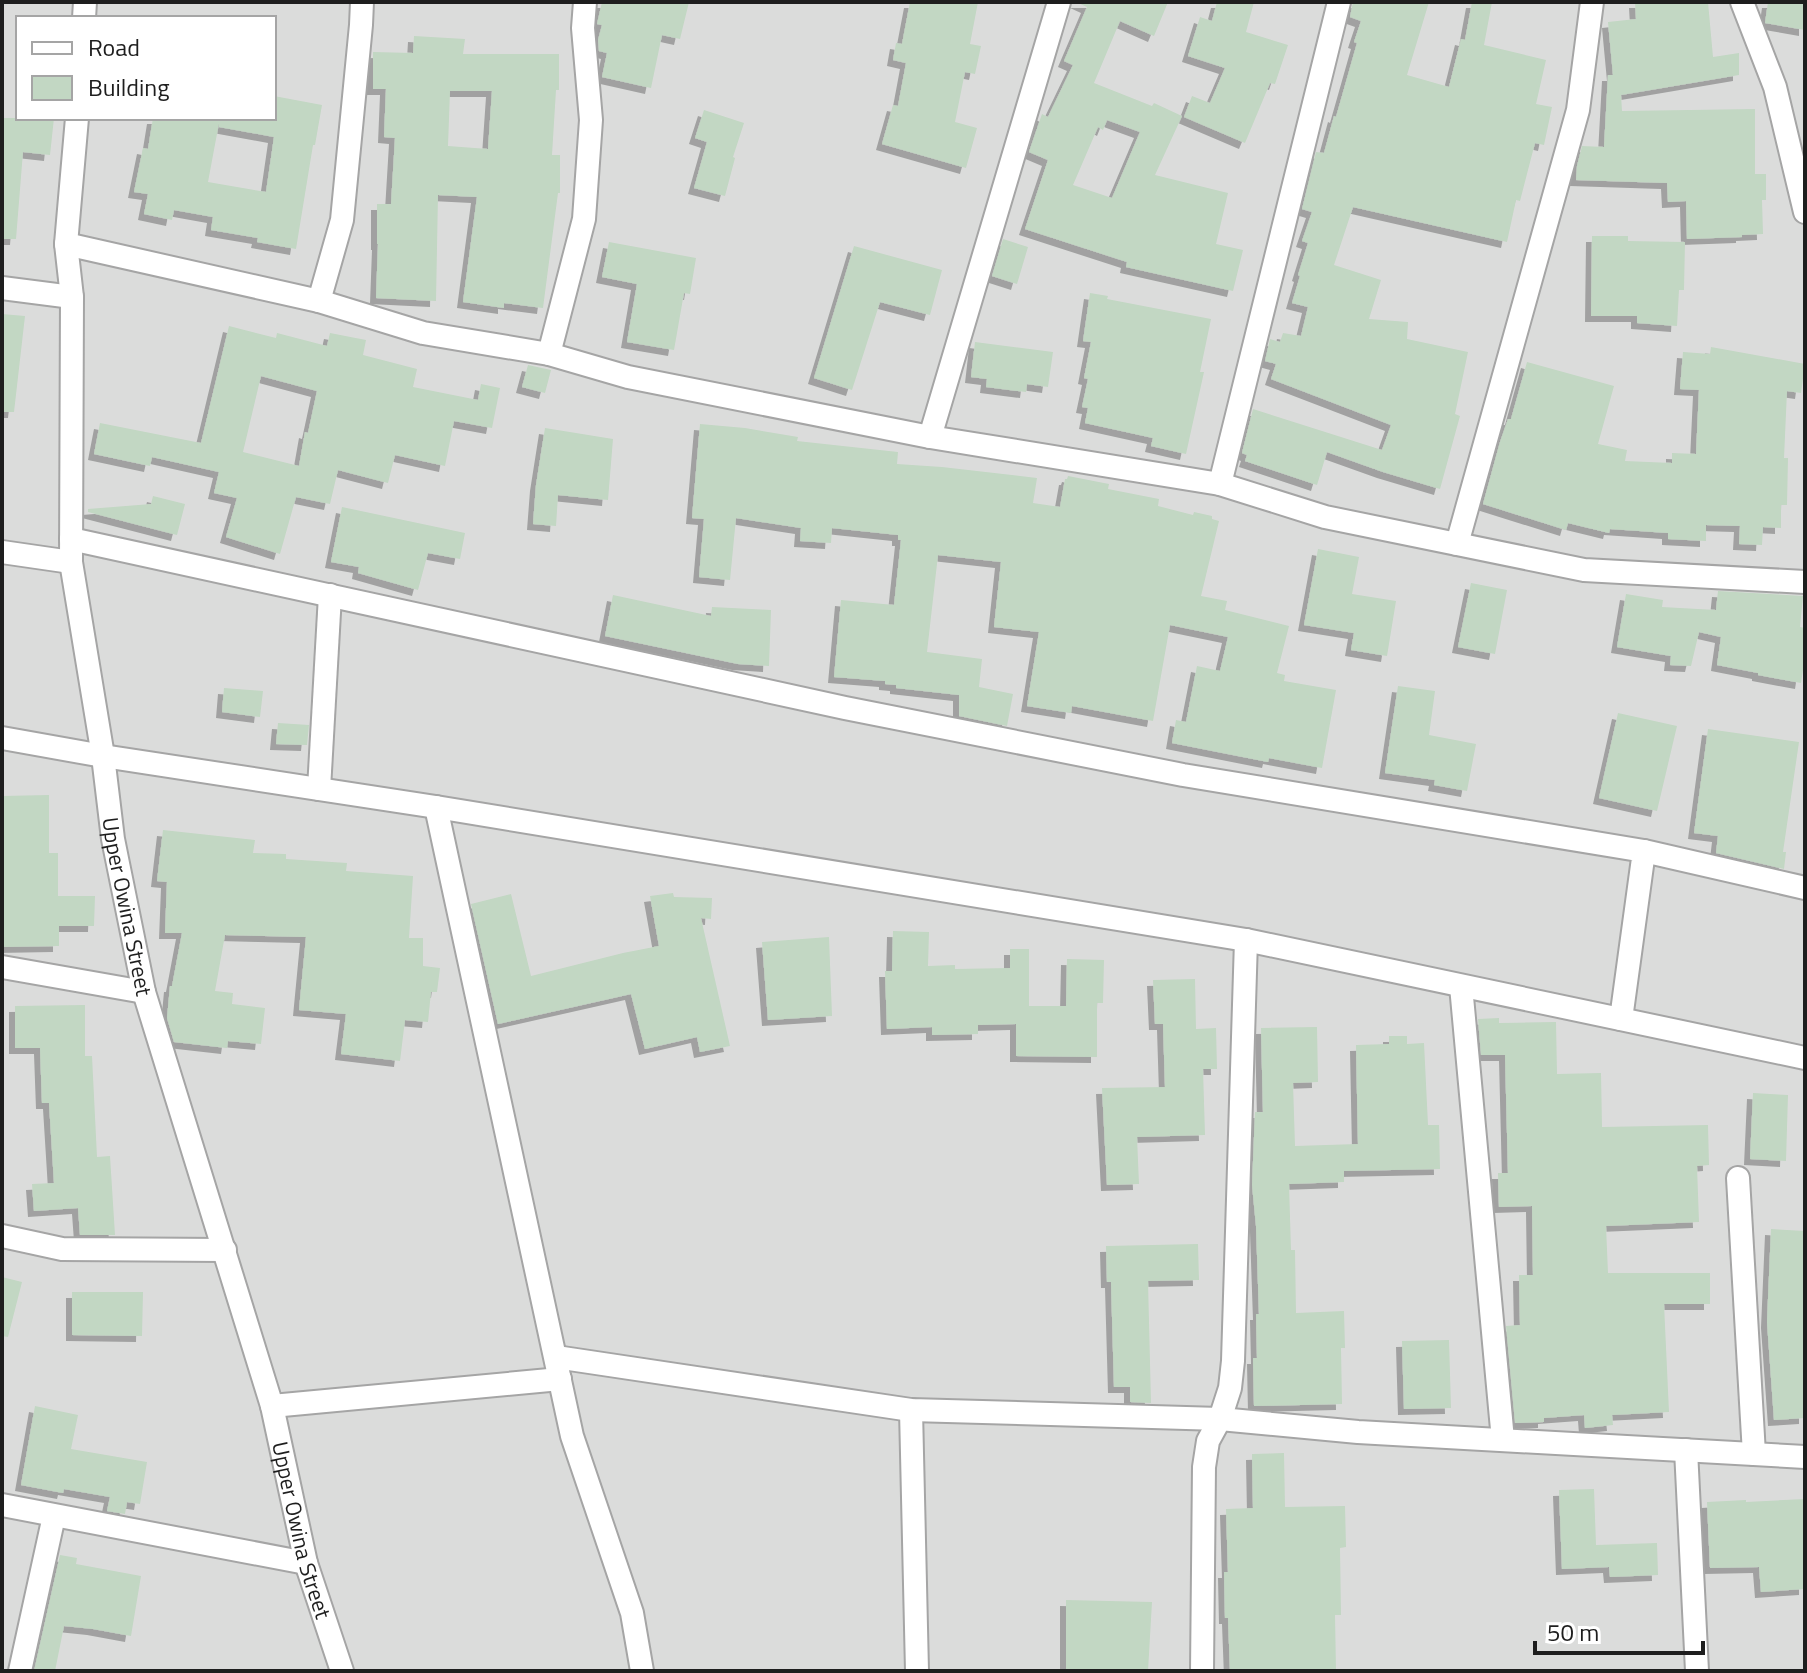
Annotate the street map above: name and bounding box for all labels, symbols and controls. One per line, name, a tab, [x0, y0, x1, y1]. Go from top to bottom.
legend	[16, 16, 276, 120]
text: Road	[88, 29, 140, 65]
text: Building	[88, 69, 170, 105]
street label: Upper Owina Street	[94, 815, 161, 999]
street label: Upper Owina Street	[263, 1438, 340, 1623]
scale bar	[1535, 1605, 1703, 1655]
text: 50 m	[1547, 1614, 1599, 1650]

